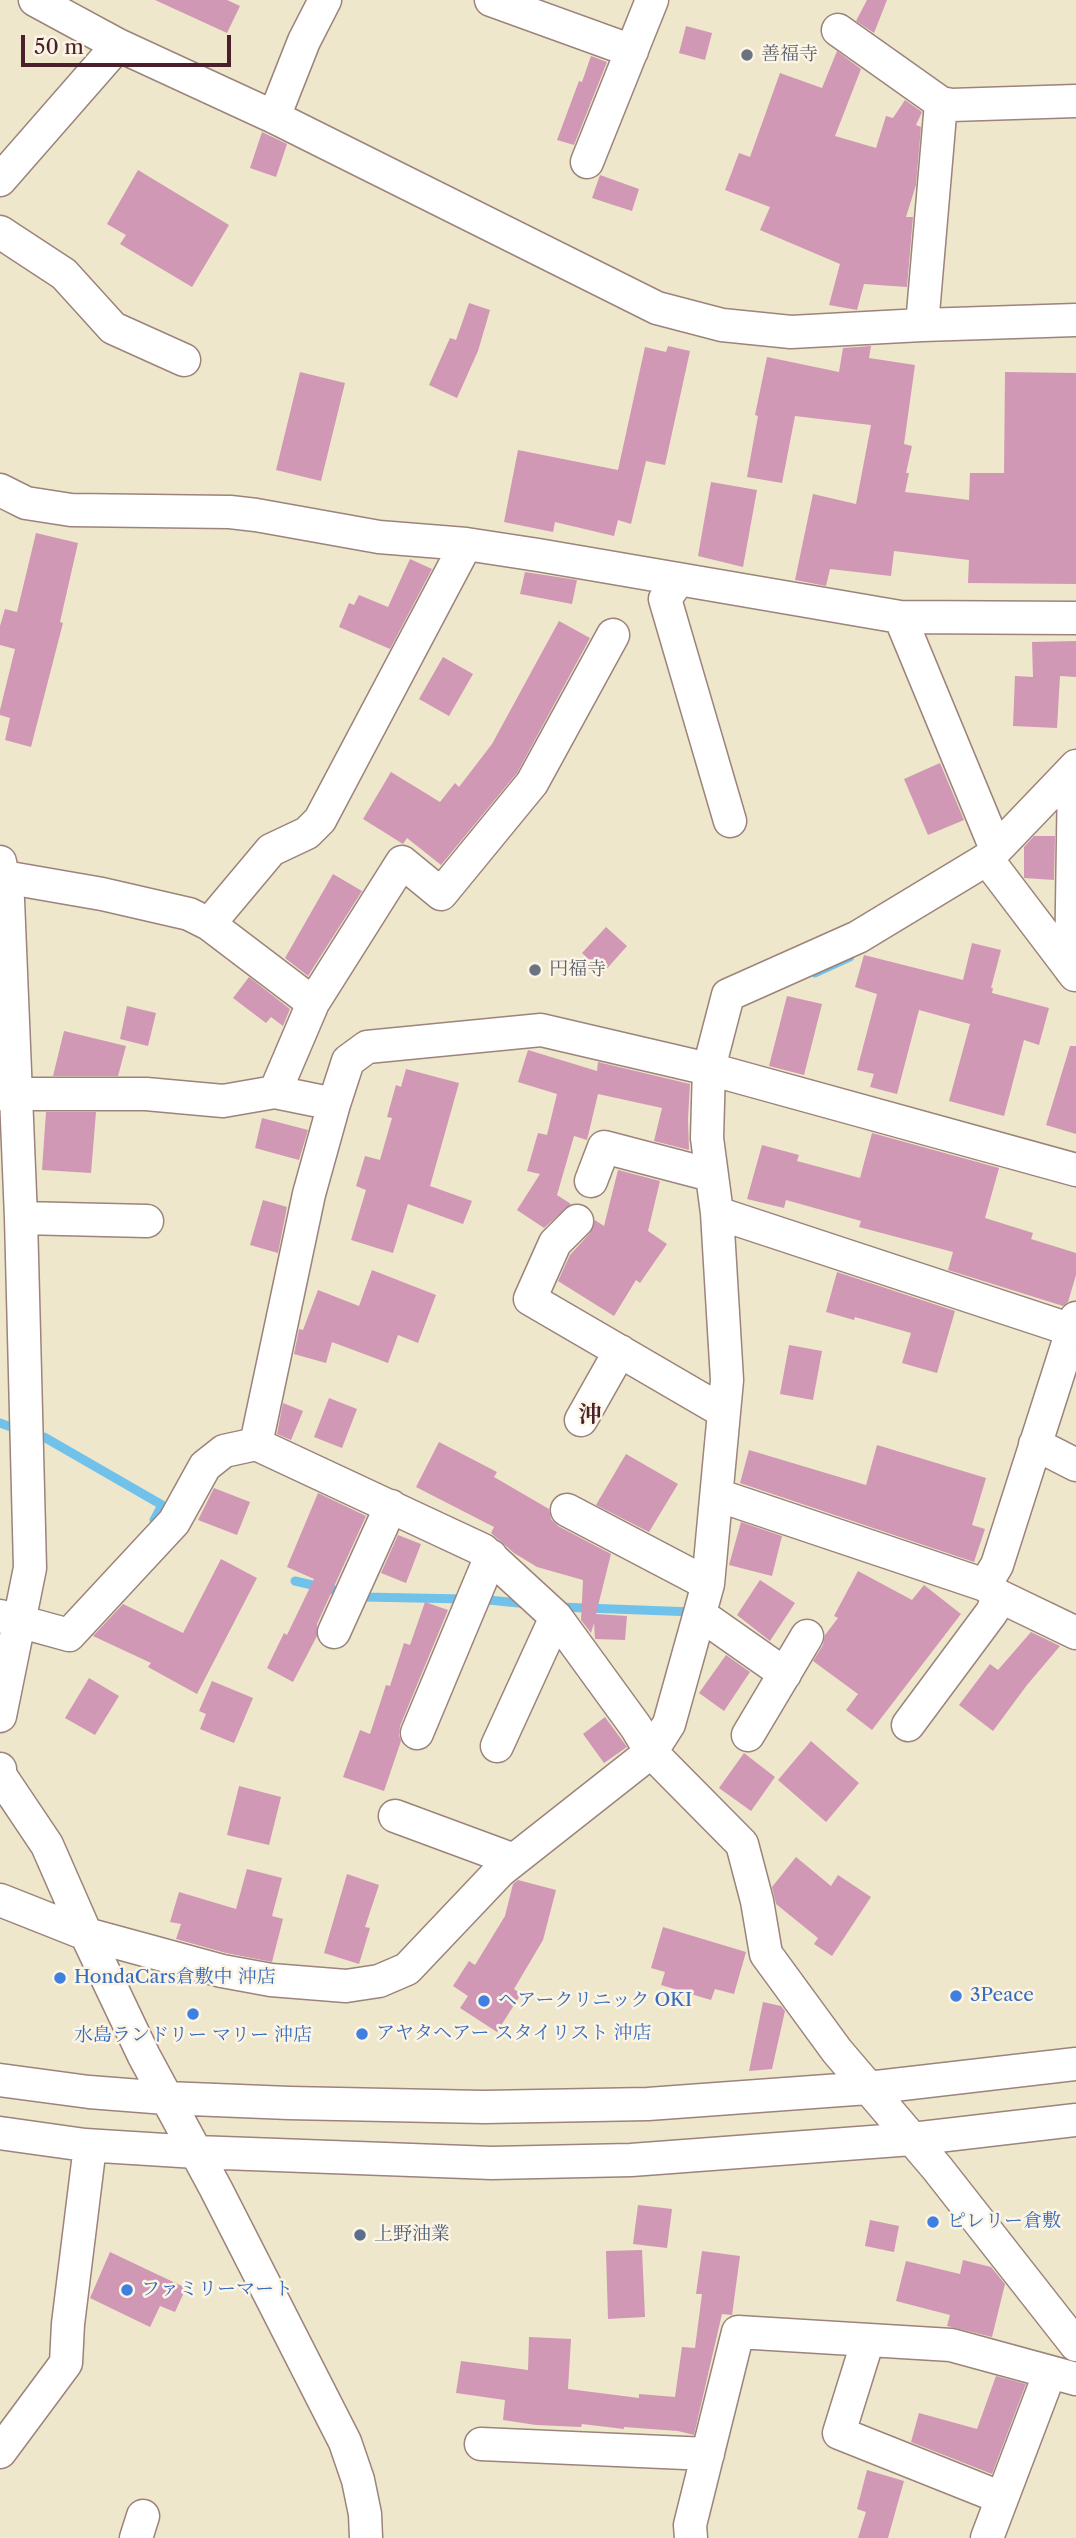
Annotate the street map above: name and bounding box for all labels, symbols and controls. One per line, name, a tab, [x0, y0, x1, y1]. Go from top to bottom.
scale bar	[24, 21, 234, 65]
text: 50 m	[34, 34, 84, 59]
place label: 善福寺	[761, 44, 818, 66]
marker: 善福寺	[739, 47, 755, 63]
place label: 円福寺	[549, 959, 606, 981]
marker: 円福寺	[527, 962, 543, 978]
district label: 沖	[579, 1401, 601, 1429]
place label: HondaCars倉敷中 沖店	[74, 1967, 276, 1989]
marker: HondaCars倉敷中 沖店	[52, 1970, 68, 1986]
place label: 3Peace	[970, 1985, 1034, 2007]
marker: 3Peace	[948, 1988, 964, 2004]
place label: ヘアークリニック OKI	[498, 1990, 692, 2012]
marker: ヘアークリニック OKI	[476, 1993, 492, 2009]
marker: 水島ランドリー マリー 沖店	[185, 2006, 201, 2022]
place label: アヤタヘアー スタイリスト 沖店	[376, 2023, 652, 2045]
place label: 水島ランドリー マリー 沖店	[74, 2025, 312, 2047]
marker: アヤタヘアー スタイリスト 沖店	[354, 2026, 370, 2042]
place label: ピレリー倉敷	[947, 2211, 1061, 2233]
marker: ピレリー倉敷	[925, 2214, 941, 2230]
place label: 上野油業	[374, 2224, 450, 2246]
marker: 上野油業	[352, 2227, 368, 2243]
place label: ファミリーマート	[141, 2279, 293, 2301]
marker: ファミリーマート	[119, 2282, 135, 2298]

